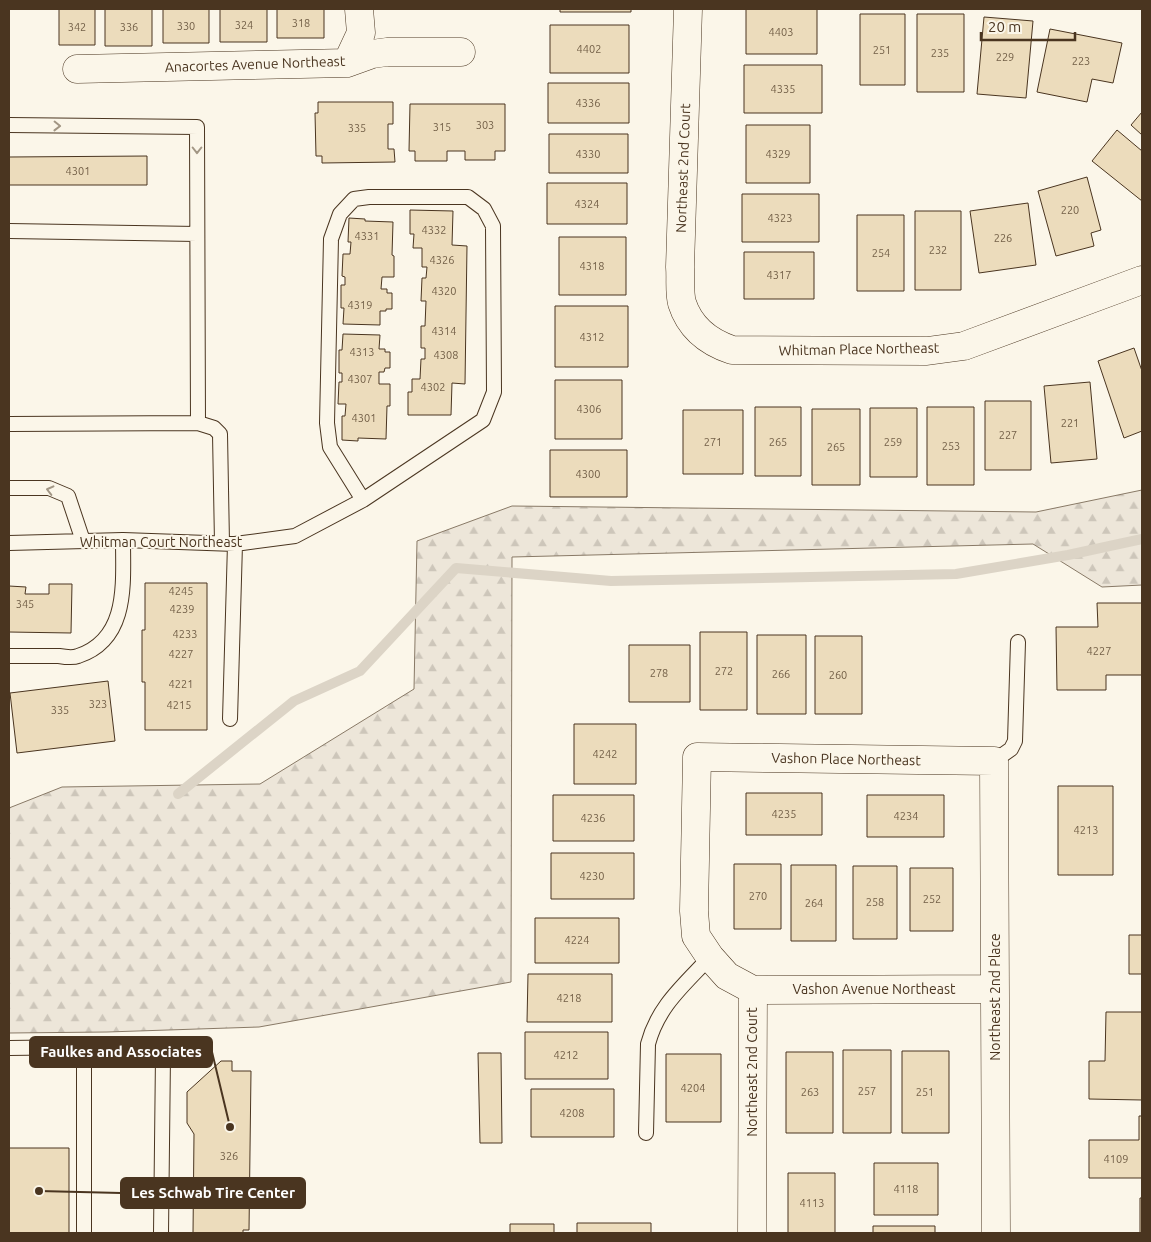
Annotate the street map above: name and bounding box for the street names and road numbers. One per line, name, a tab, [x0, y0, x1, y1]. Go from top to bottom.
street label: Anacortes Avenue Northeast	[164, 53, 346, 75]
street label: Northeast 2nd Court	[673, 102, 693, 233]
street label: Whitman Place Northeast	[779, 340, 940, 358]
street label: Whitman Court Northeast	[80, 534, 243, 550]
street label: Vashon Place Northeast	[771, 750, 921, 768]
street label: Northeast 2nd Place	[987, 933, 1003, 1061]
street label: Vashon Avenue Northeast	[792, 981, 956, 997]
street label: Northeast 2nd Court	[744, 1007, 760, 1137]

